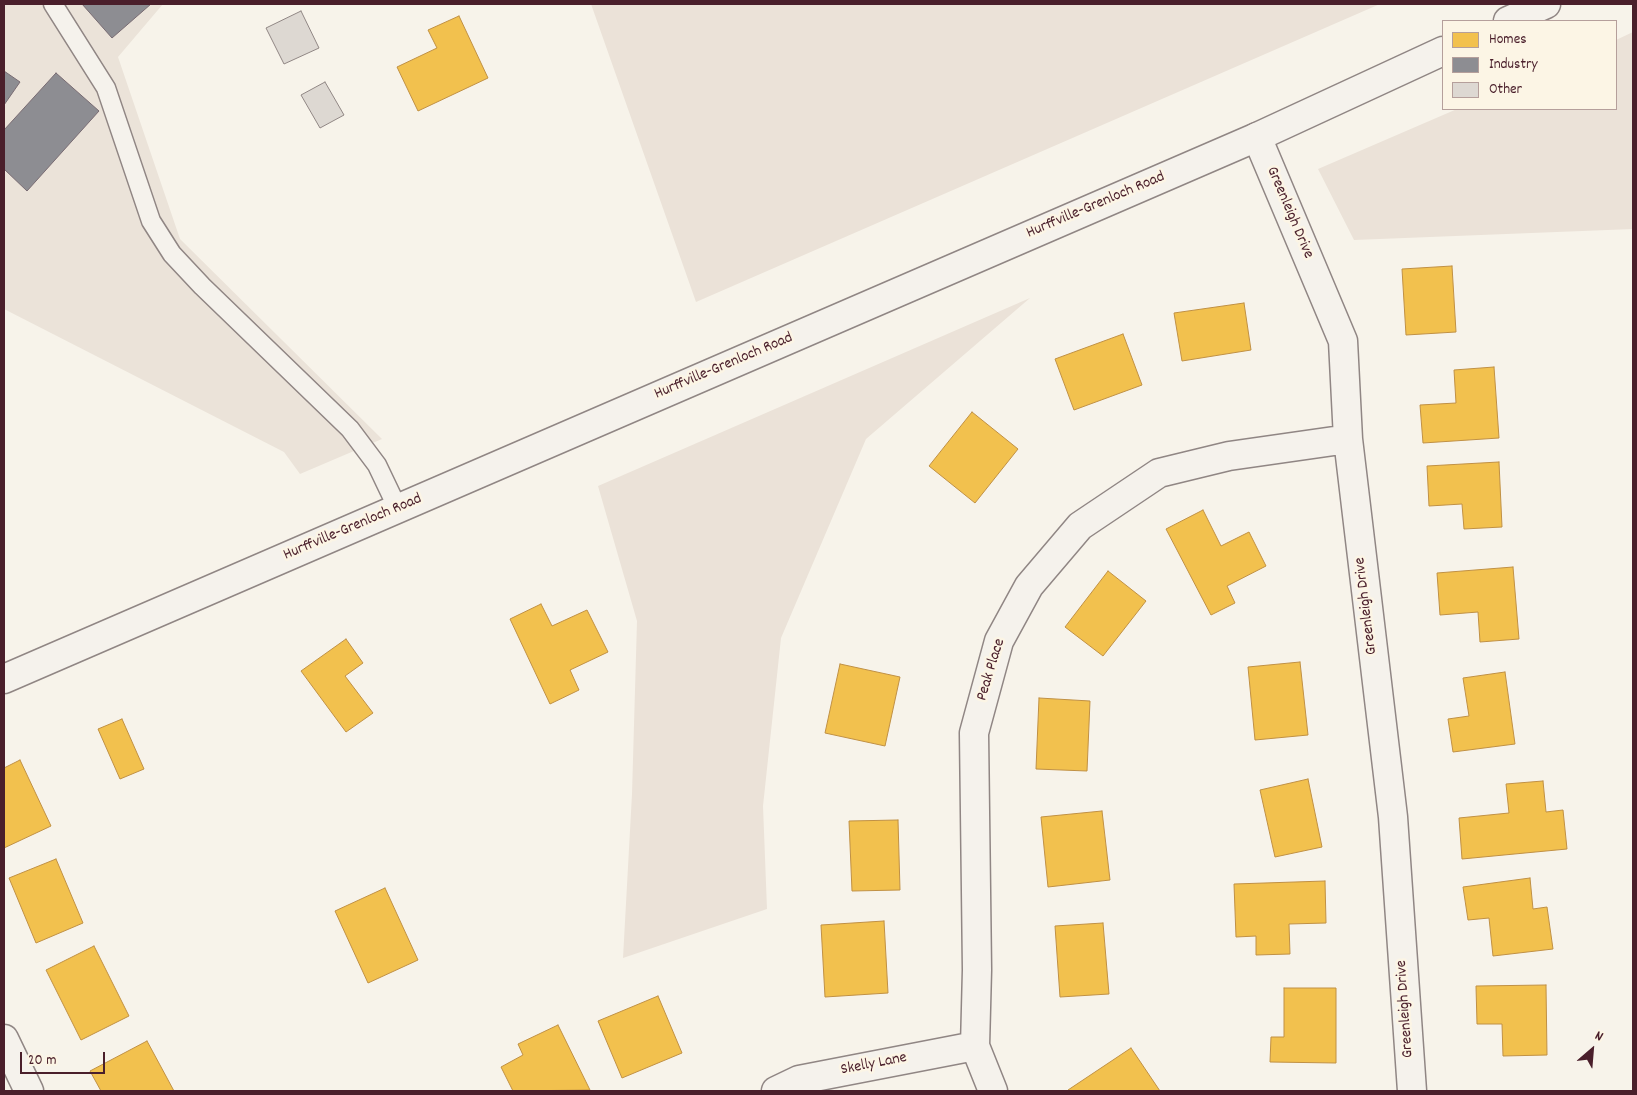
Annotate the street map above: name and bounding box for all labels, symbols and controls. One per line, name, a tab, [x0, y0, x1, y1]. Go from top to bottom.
legend	[1442, 20, 1617, 110]
text: Homes	[1489, 29, 1527, 51]
text: Industry	[1489, 54, 1538, 76]
text: Other	[1489, 79, 1522, 101]
street label: Greenleigh Drive	[1261, 164, 1317, 262]
street label: Hurffville-Grenloch Road	[1024, 168, 1168, 244]
street label: Hurffville-Grenloch Road	[652, 329, 796, 405]
street label: Hurffville-Grenloch Road	[281, 490, 425, 566]
street label: Greenleigh Drive	[1351, 556, 1383, 656]
street label: Peak Place	[973, 637, 1011, 703]
street label: Greenleigh Drive	[1393, 959, 1419, 1059]
north arrow	[1567, 1025, 1617, 1075]
text: N	[1591, 1026, 1606, 1047]
scale bar	[22, 1042, 108, 1074]
street label: Skelly Lane	[839, 1049, 909, 1081]
text: 20 m	[28, 1050, 56, 1072]

